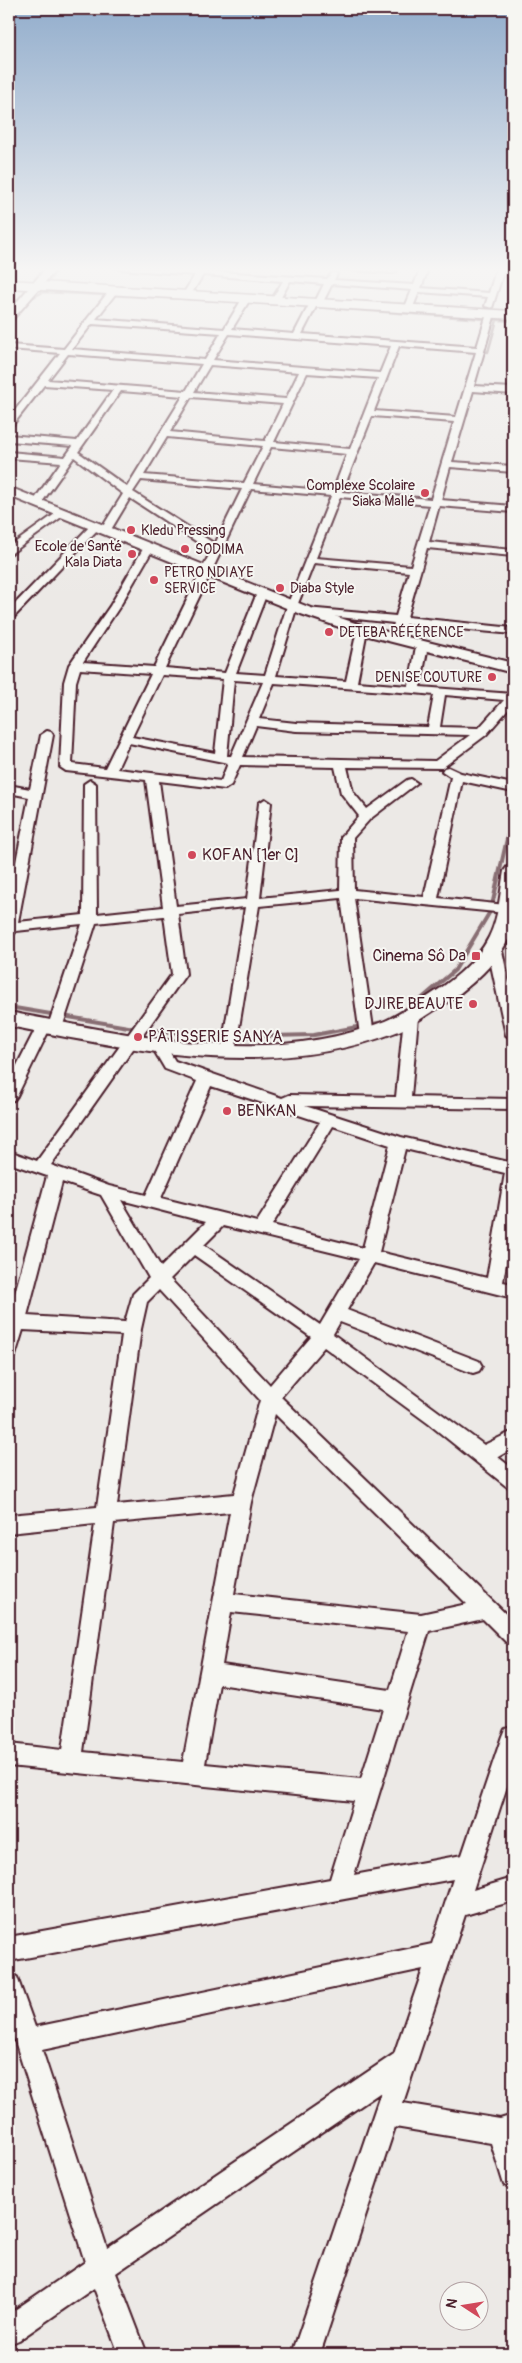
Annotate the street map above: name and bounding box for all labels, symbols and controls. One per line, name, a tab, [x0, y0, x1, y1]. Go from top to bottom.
place label: Complexe Scolaire Siaka Mallé	[306, 477, 415, 510]
marker: Complexe Scolaire Siaka Mallé	[419, 487, 431, 499]
place label: Kledu Pressing	[141, 522, 226, 539]
marker: Kledu Pressing	[125, 524, 137, 536]
place label: Ecole de Santé Kala Diata	[35, 538, 122, 571]
place label: SODIMA	[195, 541, 244, 558]
marker: SODIMA	[179, 543, 191, 555]
marker: Ecole de Santé Kala Diata	[126, 548, 138, 560]
place label: PETRO NDIAYE SERVICE	[164, 564, 254, 597]
marker: PETRO NDIAYE SERVICE	[148, 574, 160, 586]
place label: Diaba Style	[290, 580, 354, 597]
marker: Diaba Style	[274, 582, 286, 594]
place label: DETEBA RÉFÉRENCE	[339, 623, 463, 641]
marker: DETEBA RÉFÉRENCE	[323, 626, 335, 638]
place label: DENISE COUTURE	[375, 669, 482, 686]
marker: DENISE COUTURE	[486, 671, 498, 683]
place label: KOFAN [1er C]	[202, 845, 299, 865]
marker: KOFAN [1er C]	[186, 849, 198, 861]
place label: Cinema Sô Da	[373, 946, 466, 966]
marker: Cinema Sô Da	[470, 950, 482, 962]
place label: DJIRE BEAUTE	[364, 994, 463, 1014]
marker: DJIRE BEAUTE	[467, 998, 479, 1010]
place label: PÂTISSERIE SANYA	[148, 1027, 283, 1047]
marker: PÂTISSERIE SANYA	[132, 1031, 144, 1043]
place label: BENKAN	[237, 1101, 296, 1121]
marker: BENKAN	[221, 1105, 233, 1117]
north arrow	[440, 2280, 490, 2330]
text: N	[442, 2297, 461, 2310]

